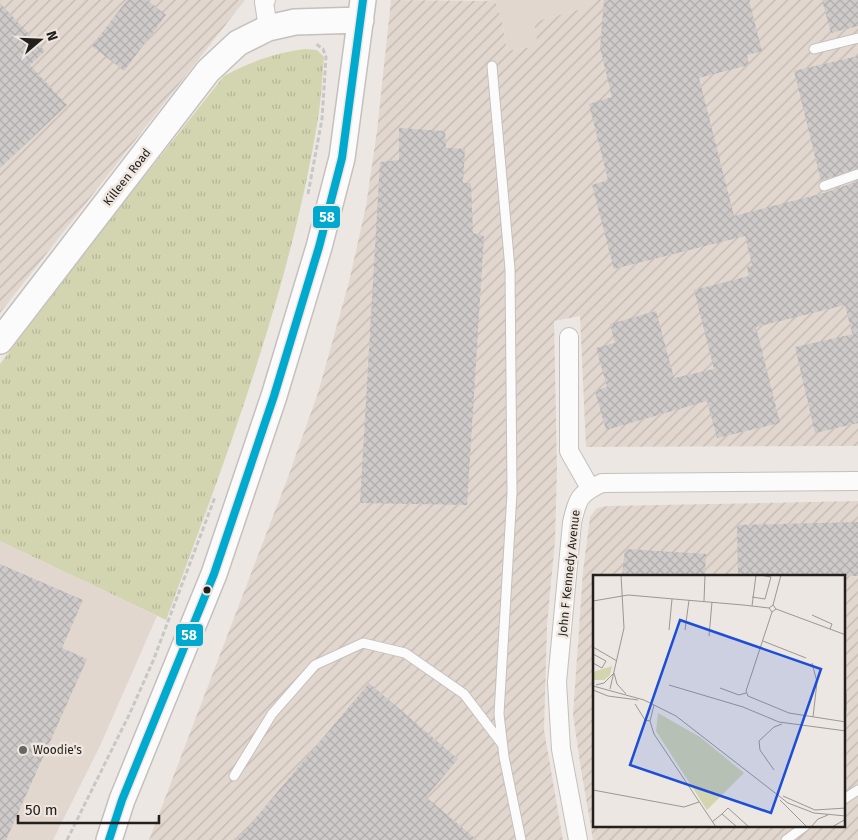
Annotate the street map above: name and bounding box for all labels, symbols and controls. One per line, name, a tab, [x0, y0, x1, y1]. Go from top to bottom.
north arrow	[15, 15, 65, 65]
text: N	[42, 29, 61, 43]
street label: Killeen Road	[100, 146, 154, 208]
line badge: 58	[312, 205, 341, 229]
text: 58	[319, 209, 335, 226]
street label: John F Kennedy Avenue	[555, 509, 583, 637]
inset map	[593, 575, 846, 828]
unlabelled marker	[202, 585, 212, 595]
line badge: 58	[175, 623, 204, 647]
text: 58	[181, 627, 197, 644]
place label: Woodie's	[33, 743, 82, 757]
marker: Woodie's	[17, 744, 29, 756]
scale bar	[18, 792, 159, 824]
text: 50 m	[25, 801, 58, 819]

